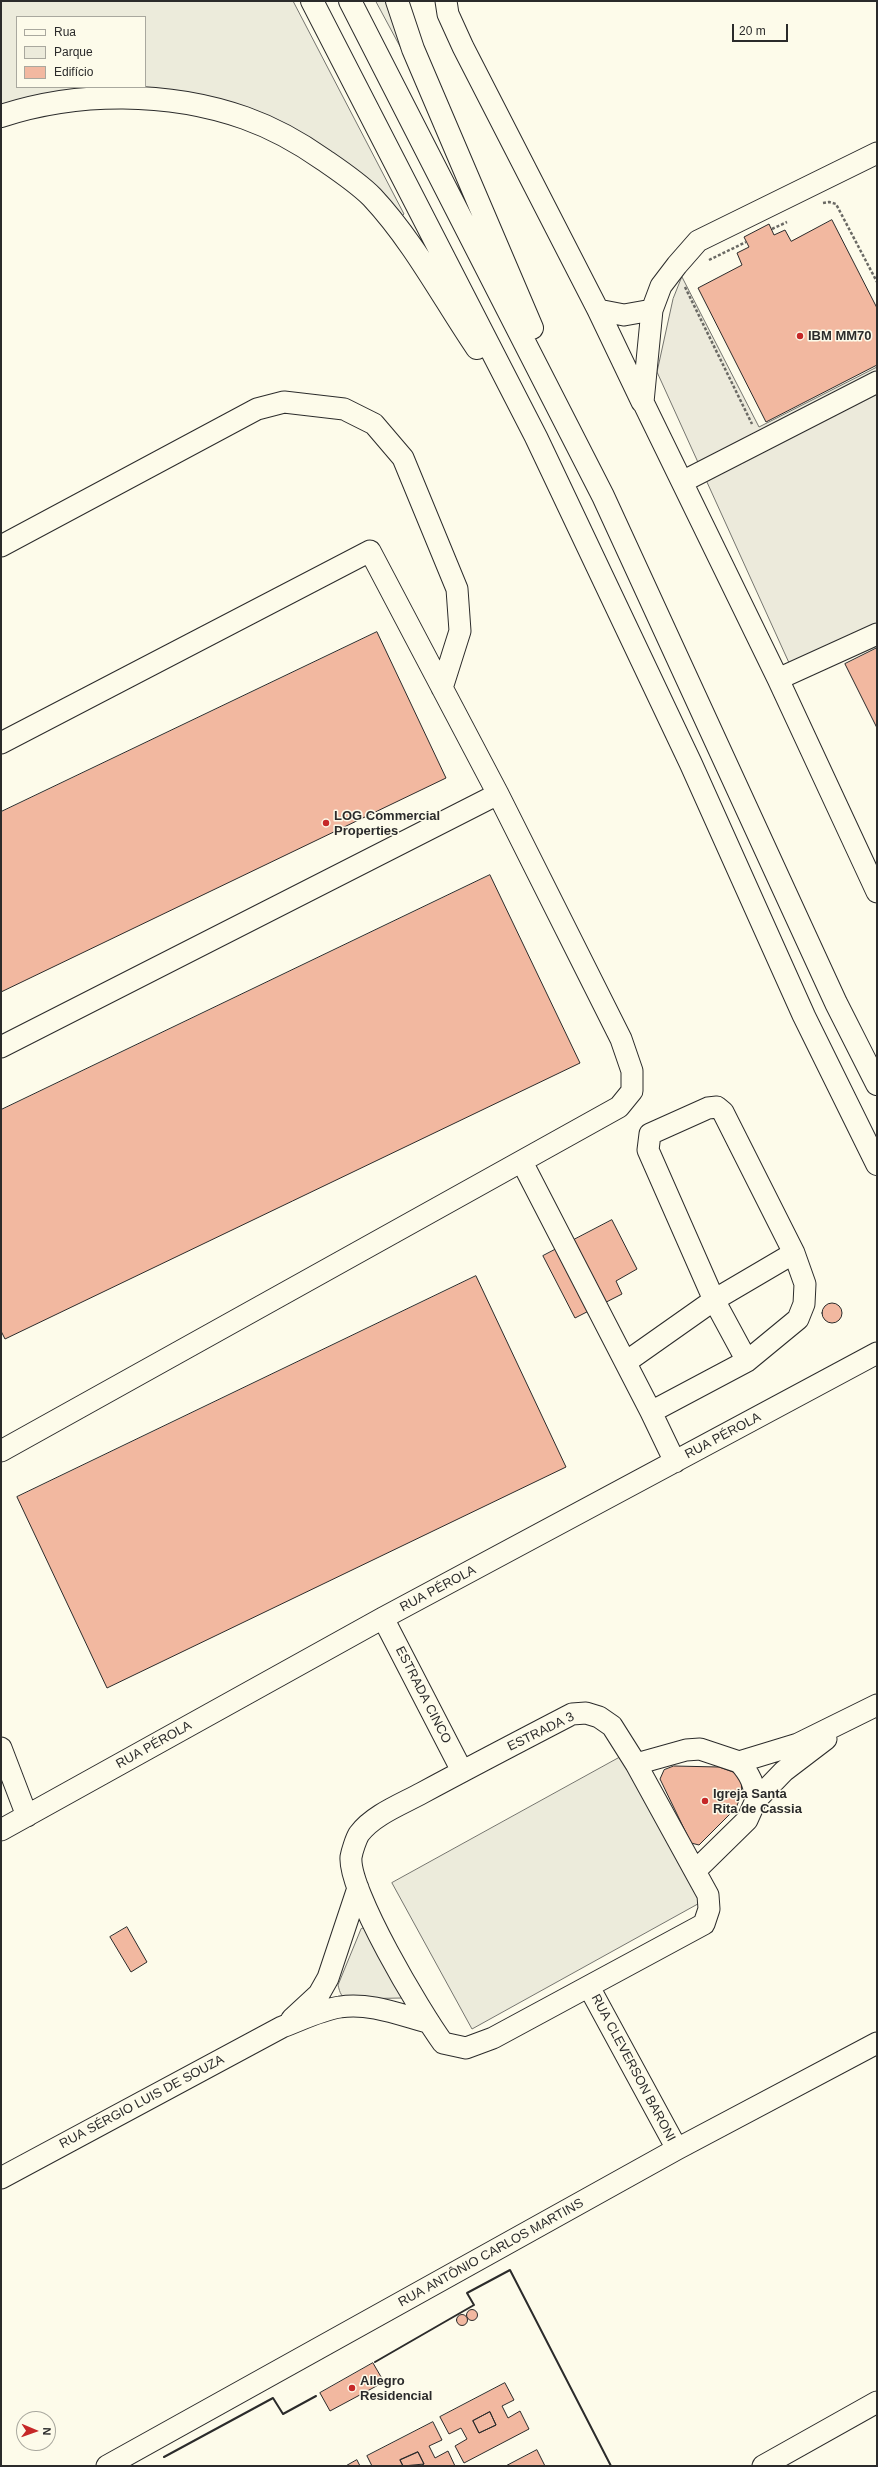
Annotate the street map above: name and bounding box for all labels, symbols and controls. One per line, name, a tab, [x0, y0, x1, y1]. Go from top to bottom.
legend	[16, 16, 146, 88]
scale bar	[734, 16, 790, 42]
text: 20 m	[739, 24, 766, 38]
text: Rua	[54, 25, 76, 39]
text: Parque	[54, 45, 93, 59]
text: Edifício	[54, 65, 93, 79]
place label: IBM MM70	[808, 328, 872, 344]
marker: IBM MM70	[795, 331, 805, 341]
place label: LOG Commercial Properties	[334, 808, 440, 839]
marker: LOG Commercial Properties	[321, 818, 331, 828]
street label: RUA PÉROLA	[682, 1409, 764, 1463]
street label: RUA PÉROLA	[397, 1562, 479, 1616]
street label: ESTRADA CINCO	[392, 1644, 454, 1746]
street label: ESTRADA 3	[505, 1709, 577, 1755]
street label: RUA PÉROLA	[114, 1718, 194, 1772]
place label: Igreja Santa Rita de Cassia	[713, 1786, 802, 1817]
marker: Igreja Santa Rita de Cassia	[700, 1796, 710, 1806]
street label: RUA CLEVERSON BARONI	[587, 1992, 679, 2144]
street label: RUA SÉRGIO LUIS DE SOUZA	[57, 2052, 227, 2152]
street label: RUA ANTÔNIO CARLOS MARTINS	[396, 2195, 586, 2311]
place label: Allegro Residencial	[360, 2373, 432, 2404]
marker: Allegro Residencial	[347, 2383, 357, 2393]
north arrow	[16, 2411, 56, 2451]
text: N	[41, 2427, 53, 2436]

